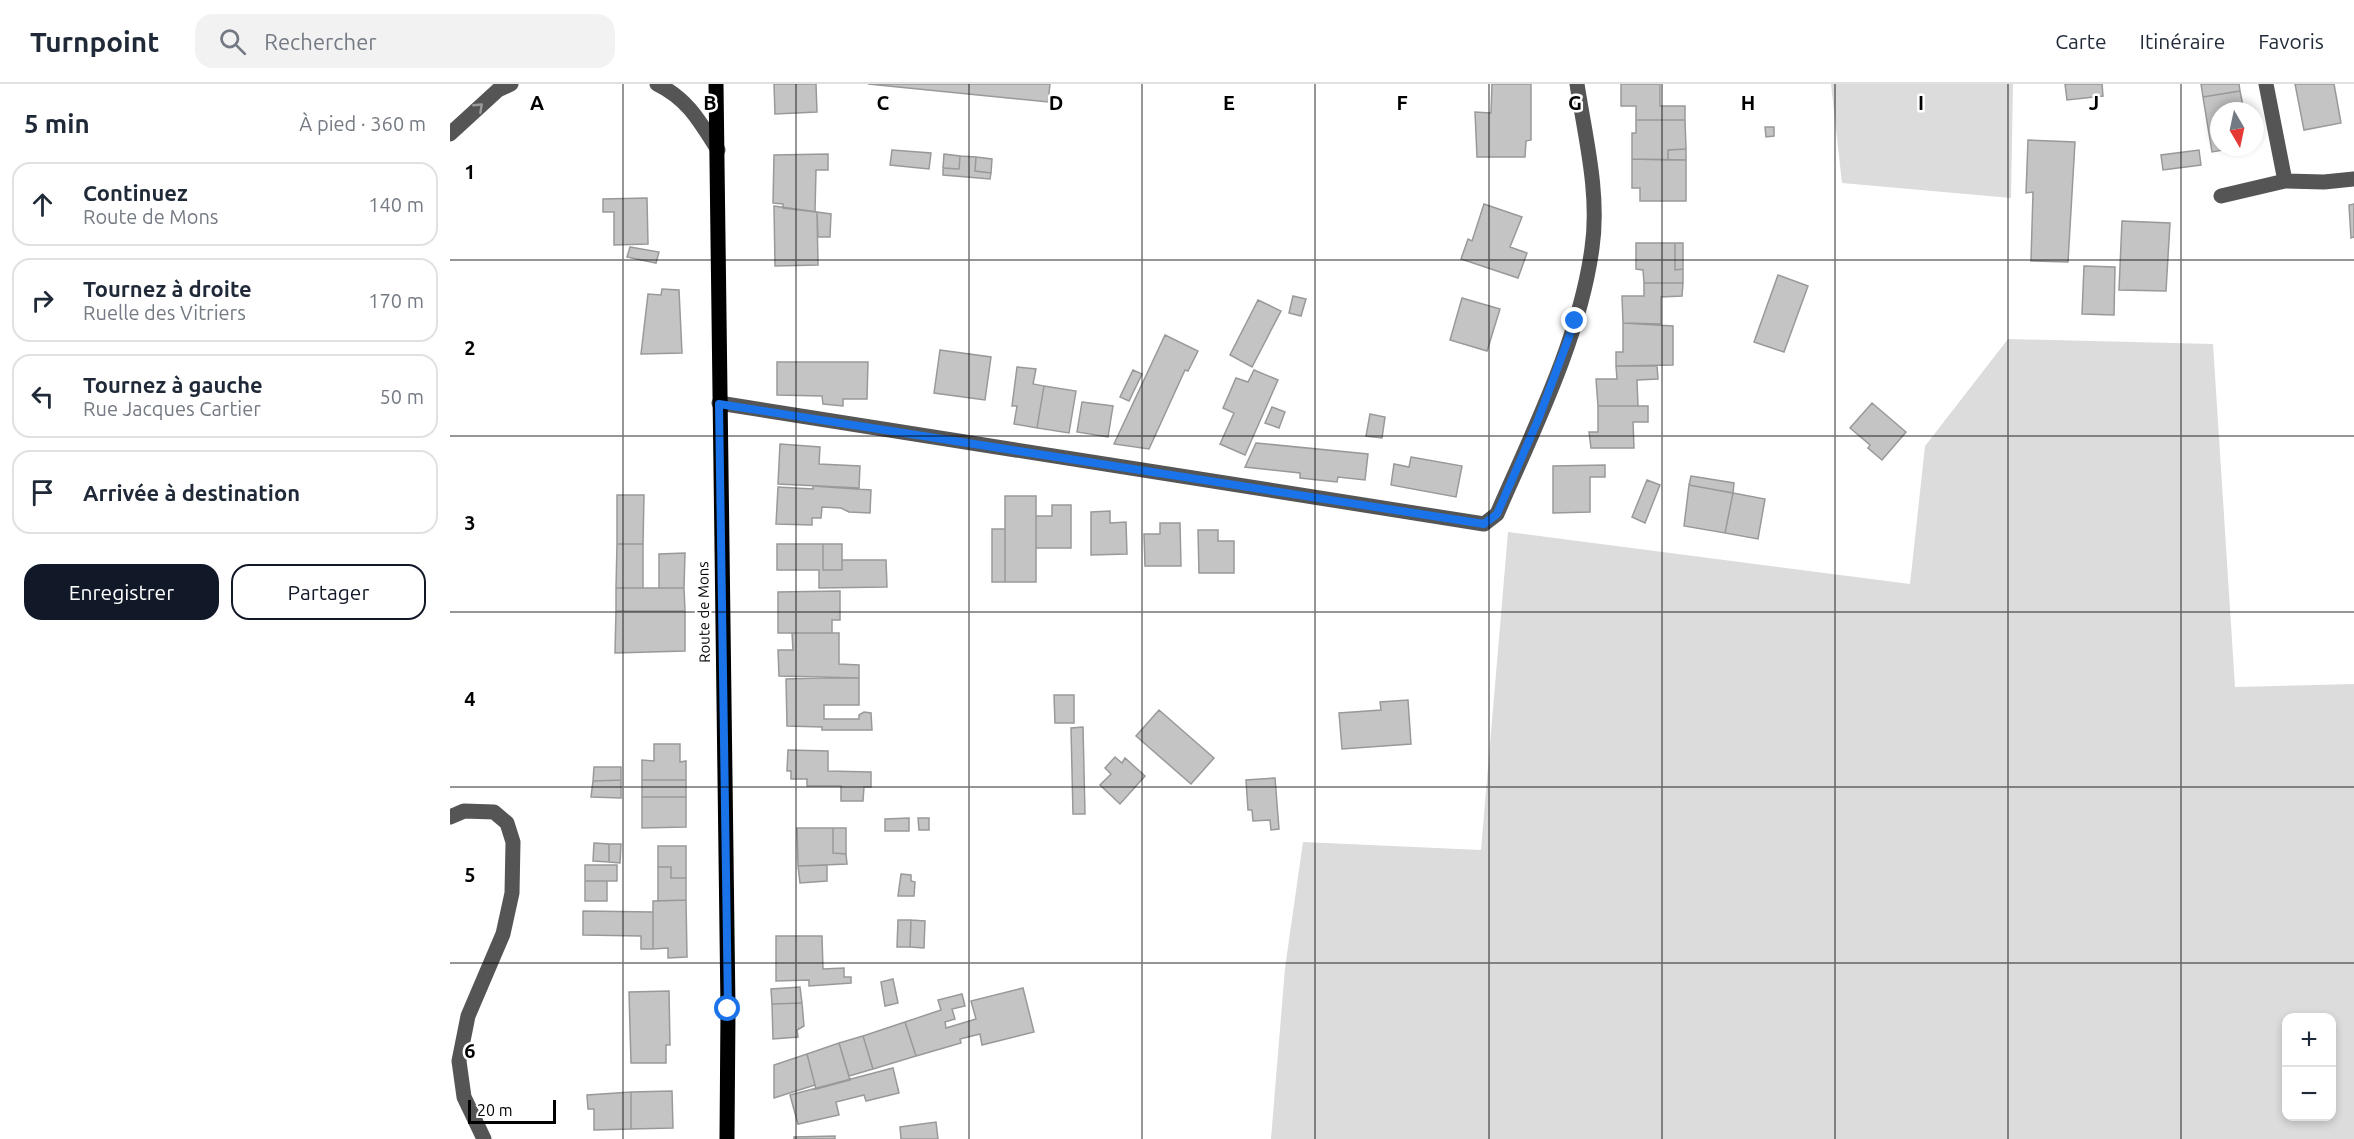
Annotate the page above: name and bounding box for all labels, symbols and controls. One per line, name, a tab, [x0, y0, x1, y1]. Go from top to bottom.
search box	[195, 14, 615, 68]
icon: search	[216, 25, 249, 58]
text: Turnpoint	[30, 26, 159, 57]
text: Rechercher	[264, 29, 377, 54]
text: Carte	[2055, 29, 2107, 53]
text: Itinéraire	[2140, 29, 2225, 53]
text: Favoris	[2258, 29, 2324, 53]
text: A	[530, 91, 544, 114]
text: B	[703, 91, 717, 114]
text: C	[877, 91, 890, 114]
text: D	[1049, 91, 1063, 114]
text: E	[1223, 91, 1235, 114]
text: F	[1396, 91, 1408, 114]
text: G	[1568, 91, 1582, 114]
text: H	[1741, 91, 1755, 114]
text: I	[1918, 91, 1924, 114]
text: J	[2089, 91, 2099, 114]
north arrow	[2210, 102, 2264, 156]
one-way arrow	[472, 104, 483, 115]
text: 5 min	[24, 109, 90, 138]
text: À pied · 360 m	[299, 112, 426, 135]
text: 1	[464, 160, 476, 183]
text: Continuez	[83, 180, 188, 205]
icon: ahead	[26, 188, 59, 221]
text: 140 m	[368, 193, 424, 216]
text: Route de Mons	[83, 205, 218, 228]
text: Tournez à droite	[83, 276, 252, 301]
icon: right	[26, 284, 59, 317]
text: 170 m	[368, 289, 424, 312]
text: Ruelle des Vitriers	[83, 301, 246, 324]
route end	[1561, 307, 1587, 333]
text: 2	[464, 336, 476, 359]
text: Tournez à gauche	[83, 372, 263, 397]
icon: left	[26, 380, 59, 413]
text: 50 m	[380, 385, 424, 408]
text: Rue Jacques Cartier	[83, 397, 261, 420]
icon: arrive	[26, 476, 59, 509]
text: Arrivée à destination	[83, 480, 300, 505]
text: 3	[464, 511, 476, 534]
street label: Route de Mons	[694, 561, 713, 663]
button: Enregistrer	[24, 564, 219, 620]
button: Partager	[231, 564, 426, 620]
text: 4	[464, 687, 476, 710]
text: 5	[464, 863, 476, 886]
route start	[714, 995, 740, 1021]
map controls	[2282, 1013, 2336, 1121]
button: +	[2282, 1013, 2336, 1067]
text: 6	[464, 1039, 476, 1062]
button: −	[2282, 1067, 2336, 1121]
scale bar	[468, 1097, 556, 1124]
text: 20 m	[477, 1101, 513, 1119]

